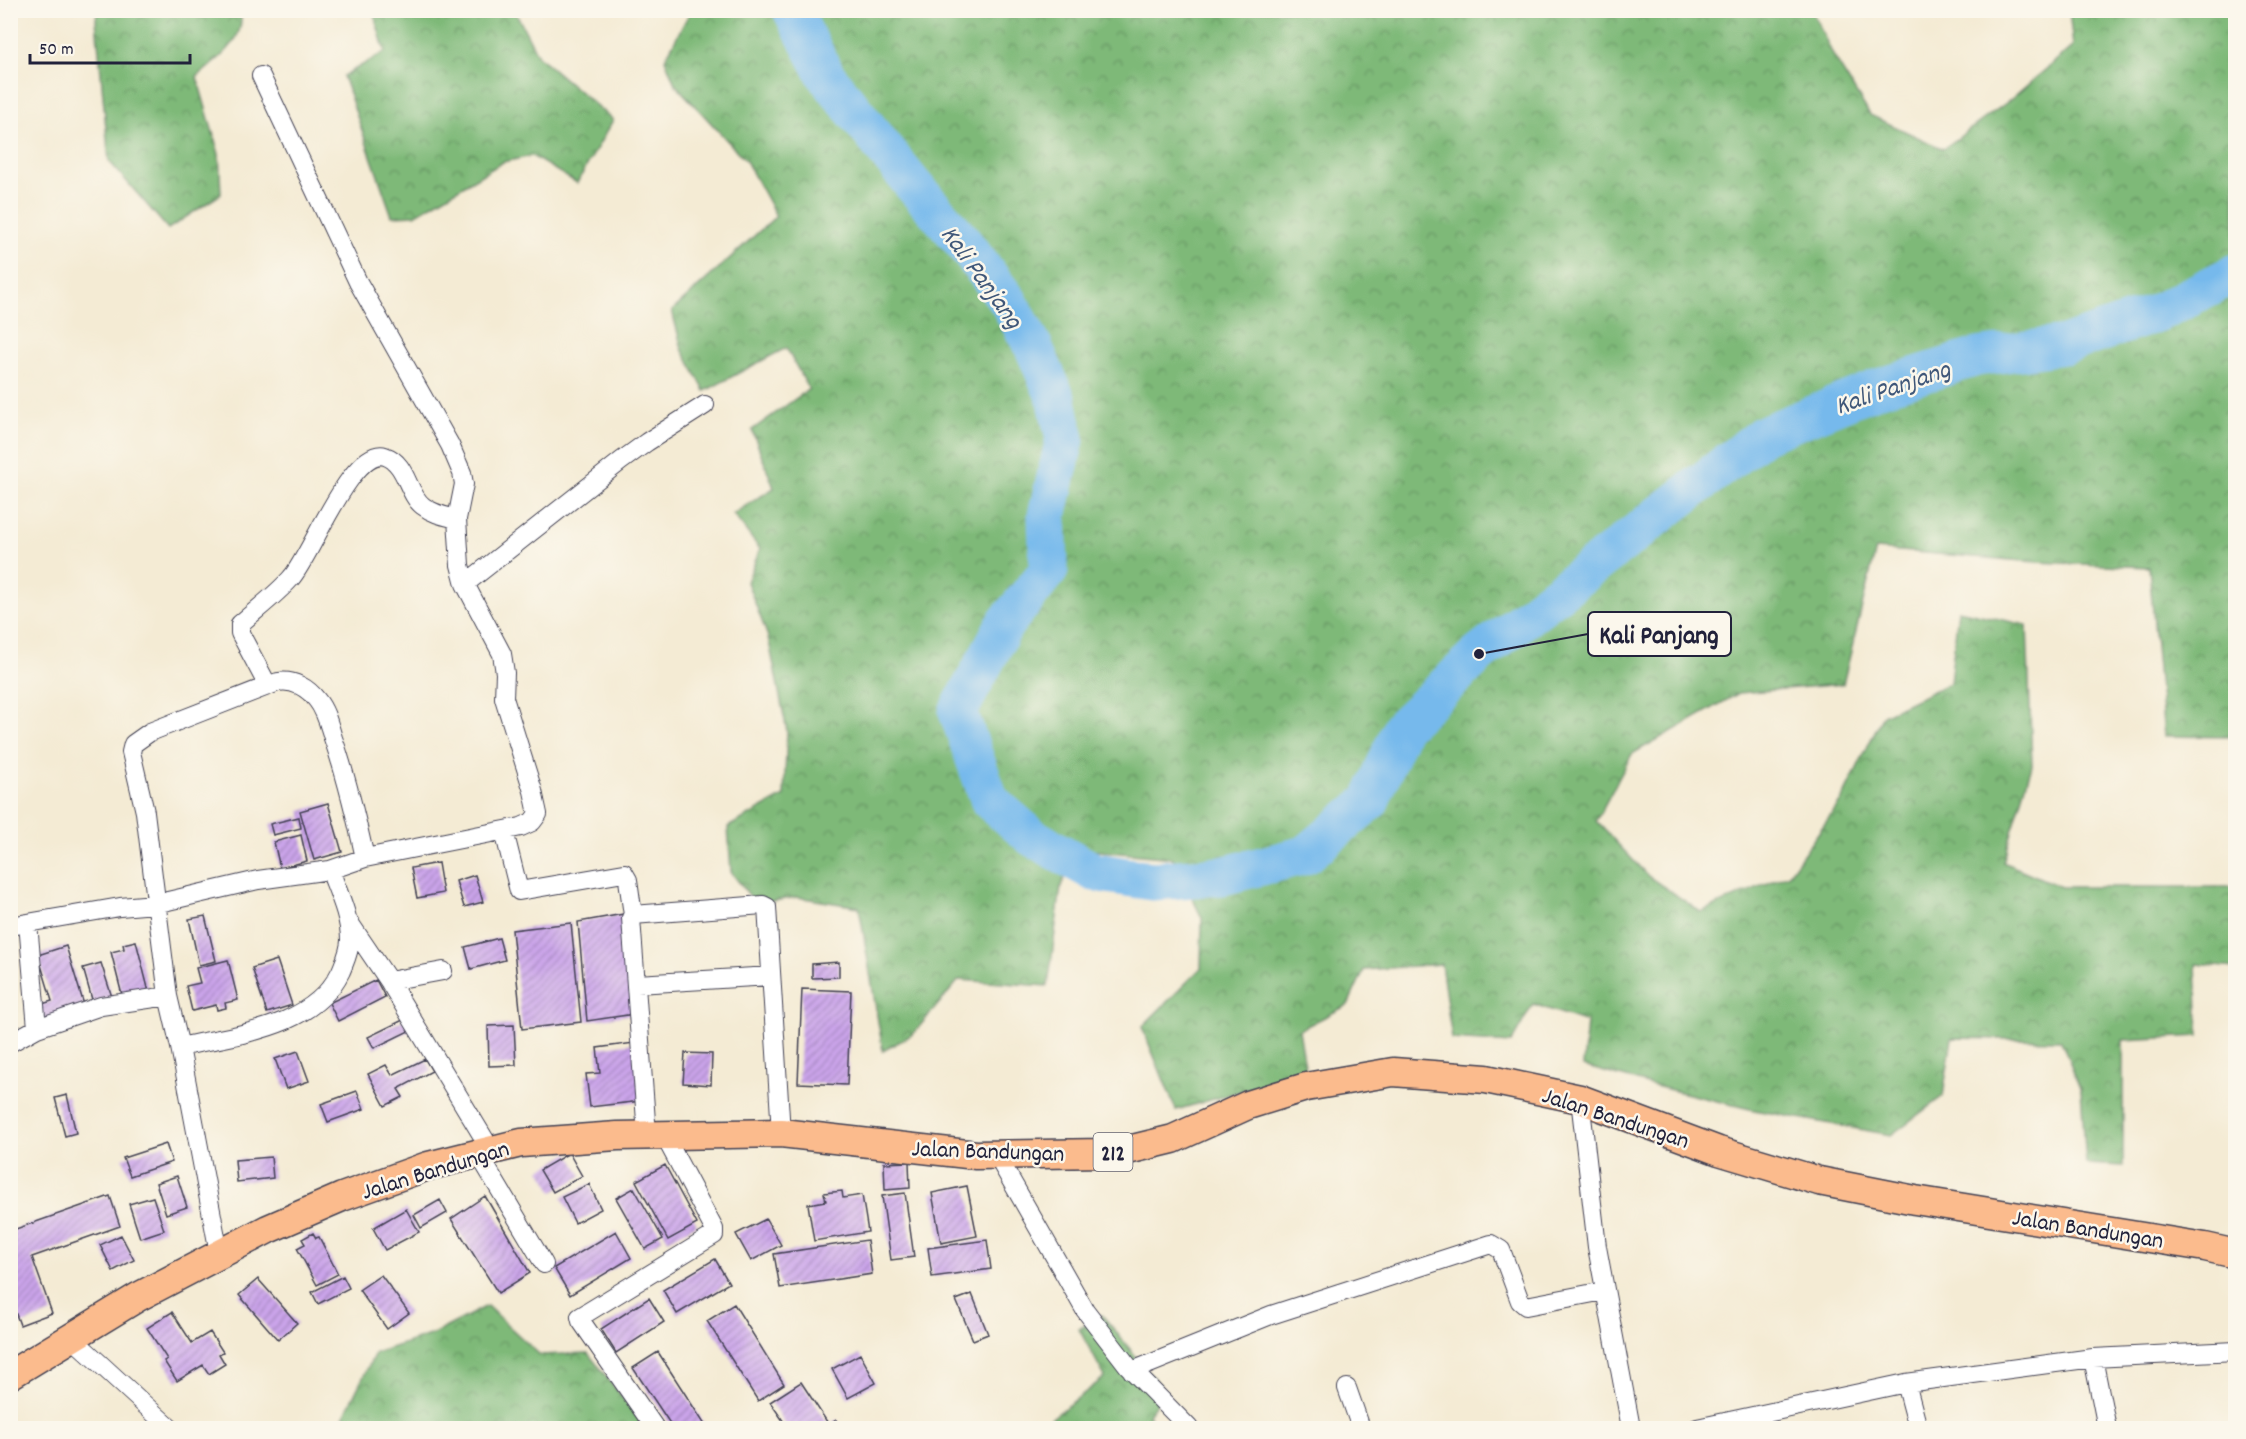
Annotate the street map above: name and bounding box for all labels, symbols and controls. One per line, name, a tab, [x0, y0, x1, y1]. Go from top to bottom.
scale bar	[30, 27, 190, 65]
text: 50 m	[39, 38, 74, 63]
water label: Kali Panjang	[930, 219, 1031, 339]
water label: Kali Panjang	[1831, 352, 1957, 426]
callout: Kali Panjang	[1588, 612, 1731, 656]
text: Kali Panjang	[1599, 619, 1719, 656]
street label: Jalan Bandungan	[1537, 1080, 1693, 1160]
street label: Jalan Bandungan	[358, 1133, 514, 1210]
street label: Jalan Bandungan	[911, 1133, 1065, 1173]
road number: 212	[1094, 1133, 1132, 1171]
street label: Jalan Bandungan	[2009, 1202, 2166, 1260]

